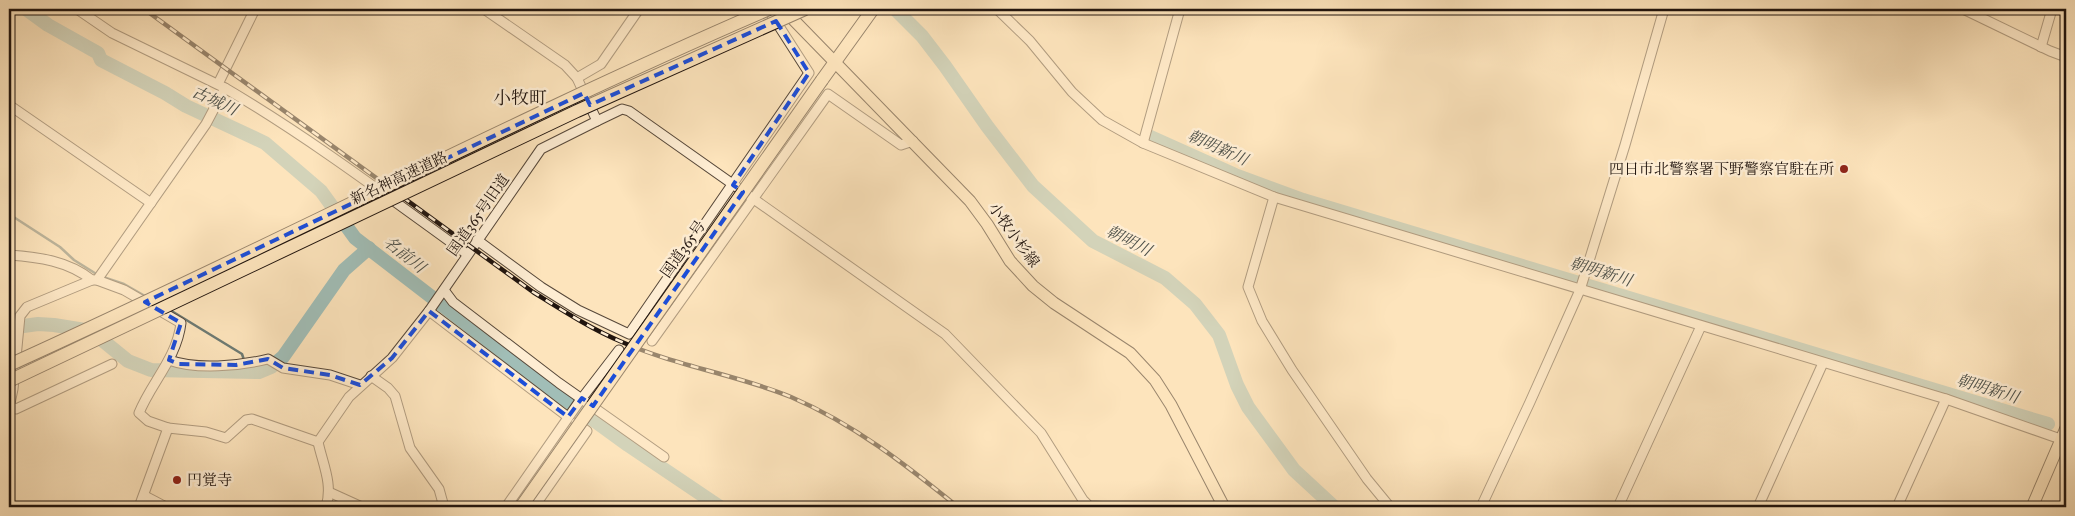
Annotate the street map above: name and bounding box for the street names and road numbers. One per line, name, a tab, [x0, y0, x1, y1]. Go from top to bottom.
street label: 新名神高速道路	[348, 148, 450, 208]
street label: 国道365号旧道	[443, 171, 513, 259]
street label: 小牧小杉線	[985, 199, 1043, 271]
street label: 国道365号	[657, 217, 709, 281]

